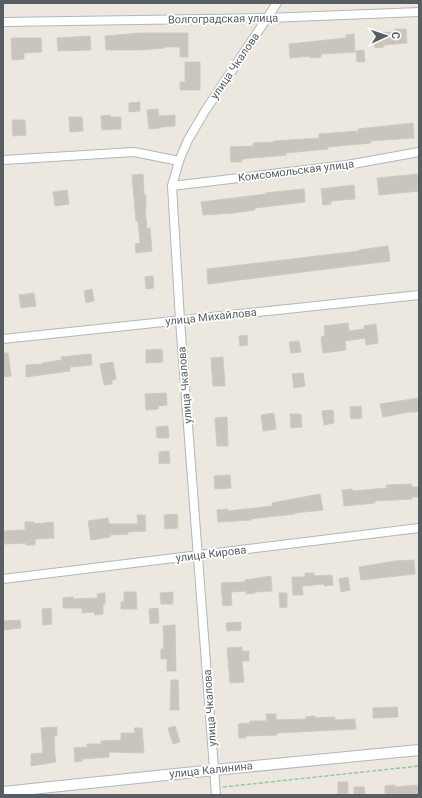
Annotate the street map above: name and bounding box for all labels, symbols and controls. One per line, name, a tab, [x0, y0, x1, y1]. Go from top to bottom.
street label: Волгоградская улица	[168, 12, 278, 26]
north arrow	[366, 16, 406, 56]
street label: улица Чкалова	[208, 30, 262, 102]
text: С	[389, 32, 402, 39]
street label: Комсомольская улица	[237, 157, 355, 185]
street label: улица Михайлова	[165, 306, 257, 328]
street label: улица Чкалова	[175, 346, 195, 424]
street label: улица Кирова	[175, 543, 247, 565]
street label: улица Чкалова	[201, 669, 219, 747]
street label: улица Калинина	[169, 759, 253, 781]

